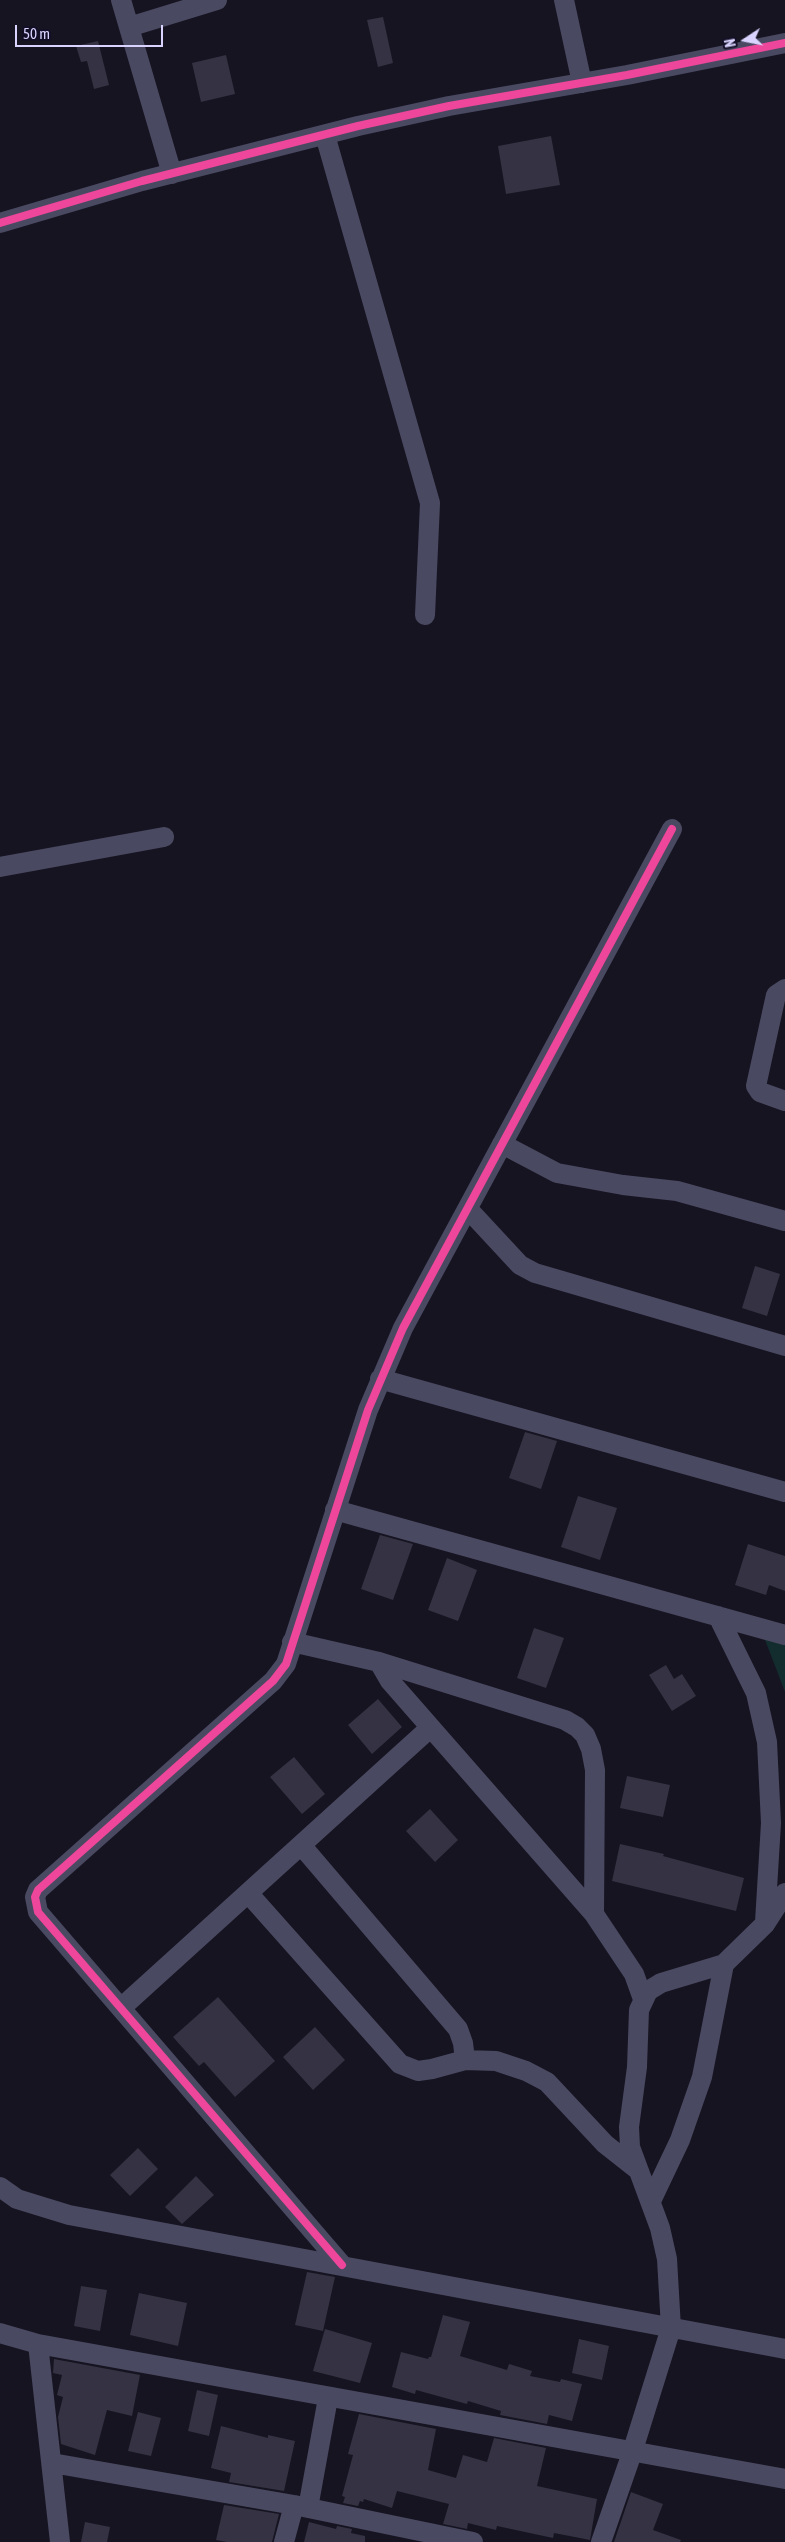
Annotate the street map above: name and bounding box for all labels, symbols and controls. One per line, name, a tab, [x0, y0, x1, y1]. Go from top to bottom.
scale bar	[18, 15, 165, 47]
north arrow	[720, 15, 770, 65]
text: 50 m	[23, 25, 50, 42]
text: N	[722, 37, 739, 48]

